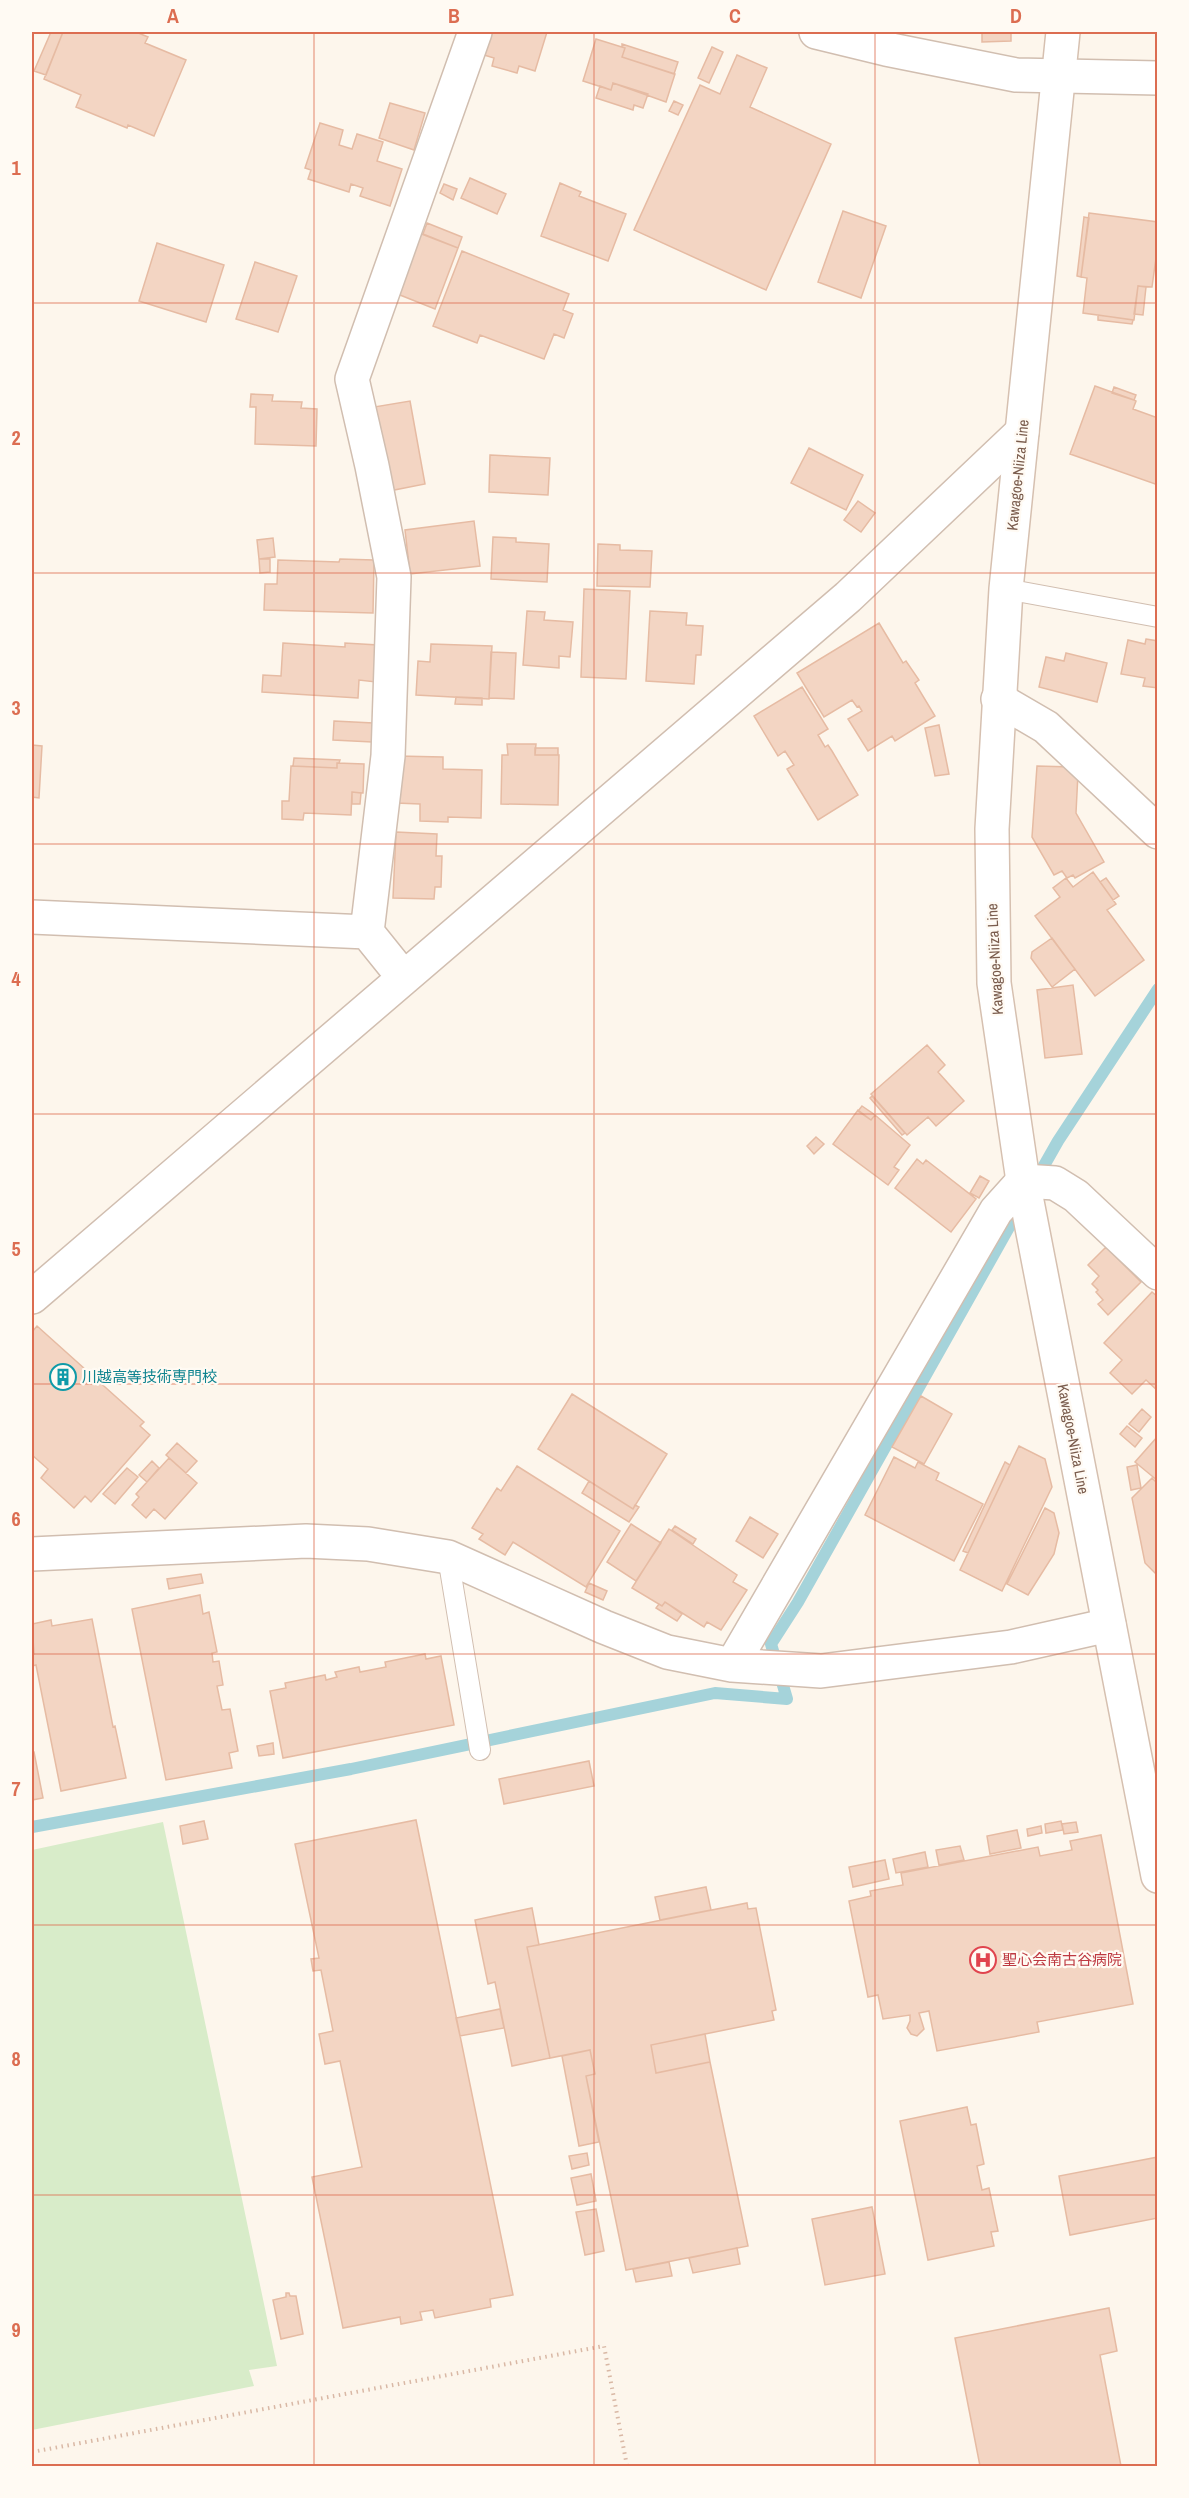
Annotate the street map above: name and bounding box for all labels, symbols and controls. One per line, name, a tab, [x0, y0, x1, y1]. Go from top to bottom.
text: A	[167, 2, 179, 29]
text: B	[448, 2, 460, 29]
text: C	[729, 2, 741, 29]
text: D	[1010, 2, 1022, 29]
text: 1	[11, 154, 21, 181]
street label: Kawagoe-Niiza Line	[1001, 418, 1034, 531]
text: 2	[11, 424, 21, 451]
text: 3	[11, 694, 21, 721]
street label: Kawagoe-Niiza Line	[981, 903, 1008, 1015]
text: 4	[11, 965, 21, 992]
text: 5	[11, 1235, 21, 1262]
building icon: 川越高等技術専門校	[48, 1362, 78, 1392]
place label: 川越高等技術専門校	[82, 1366, 217, 1387]
street label: Kawagoe-Niiza Line	[1053, 1382, 1094, 1496]
text: 6	[11, 1505, 21, 1532]
text: 7	[11, 1775, 21, 1802]
hospital icon: 聖心会南古谷病院	[968, 1945, 998, 1975]
place label: 聖心会南古谷病院	[1002, 1949, 1122, 1970]
text: 8	[11, 2045, 21, 2072]
text: 9	[11, 2316, 21, 2343]

